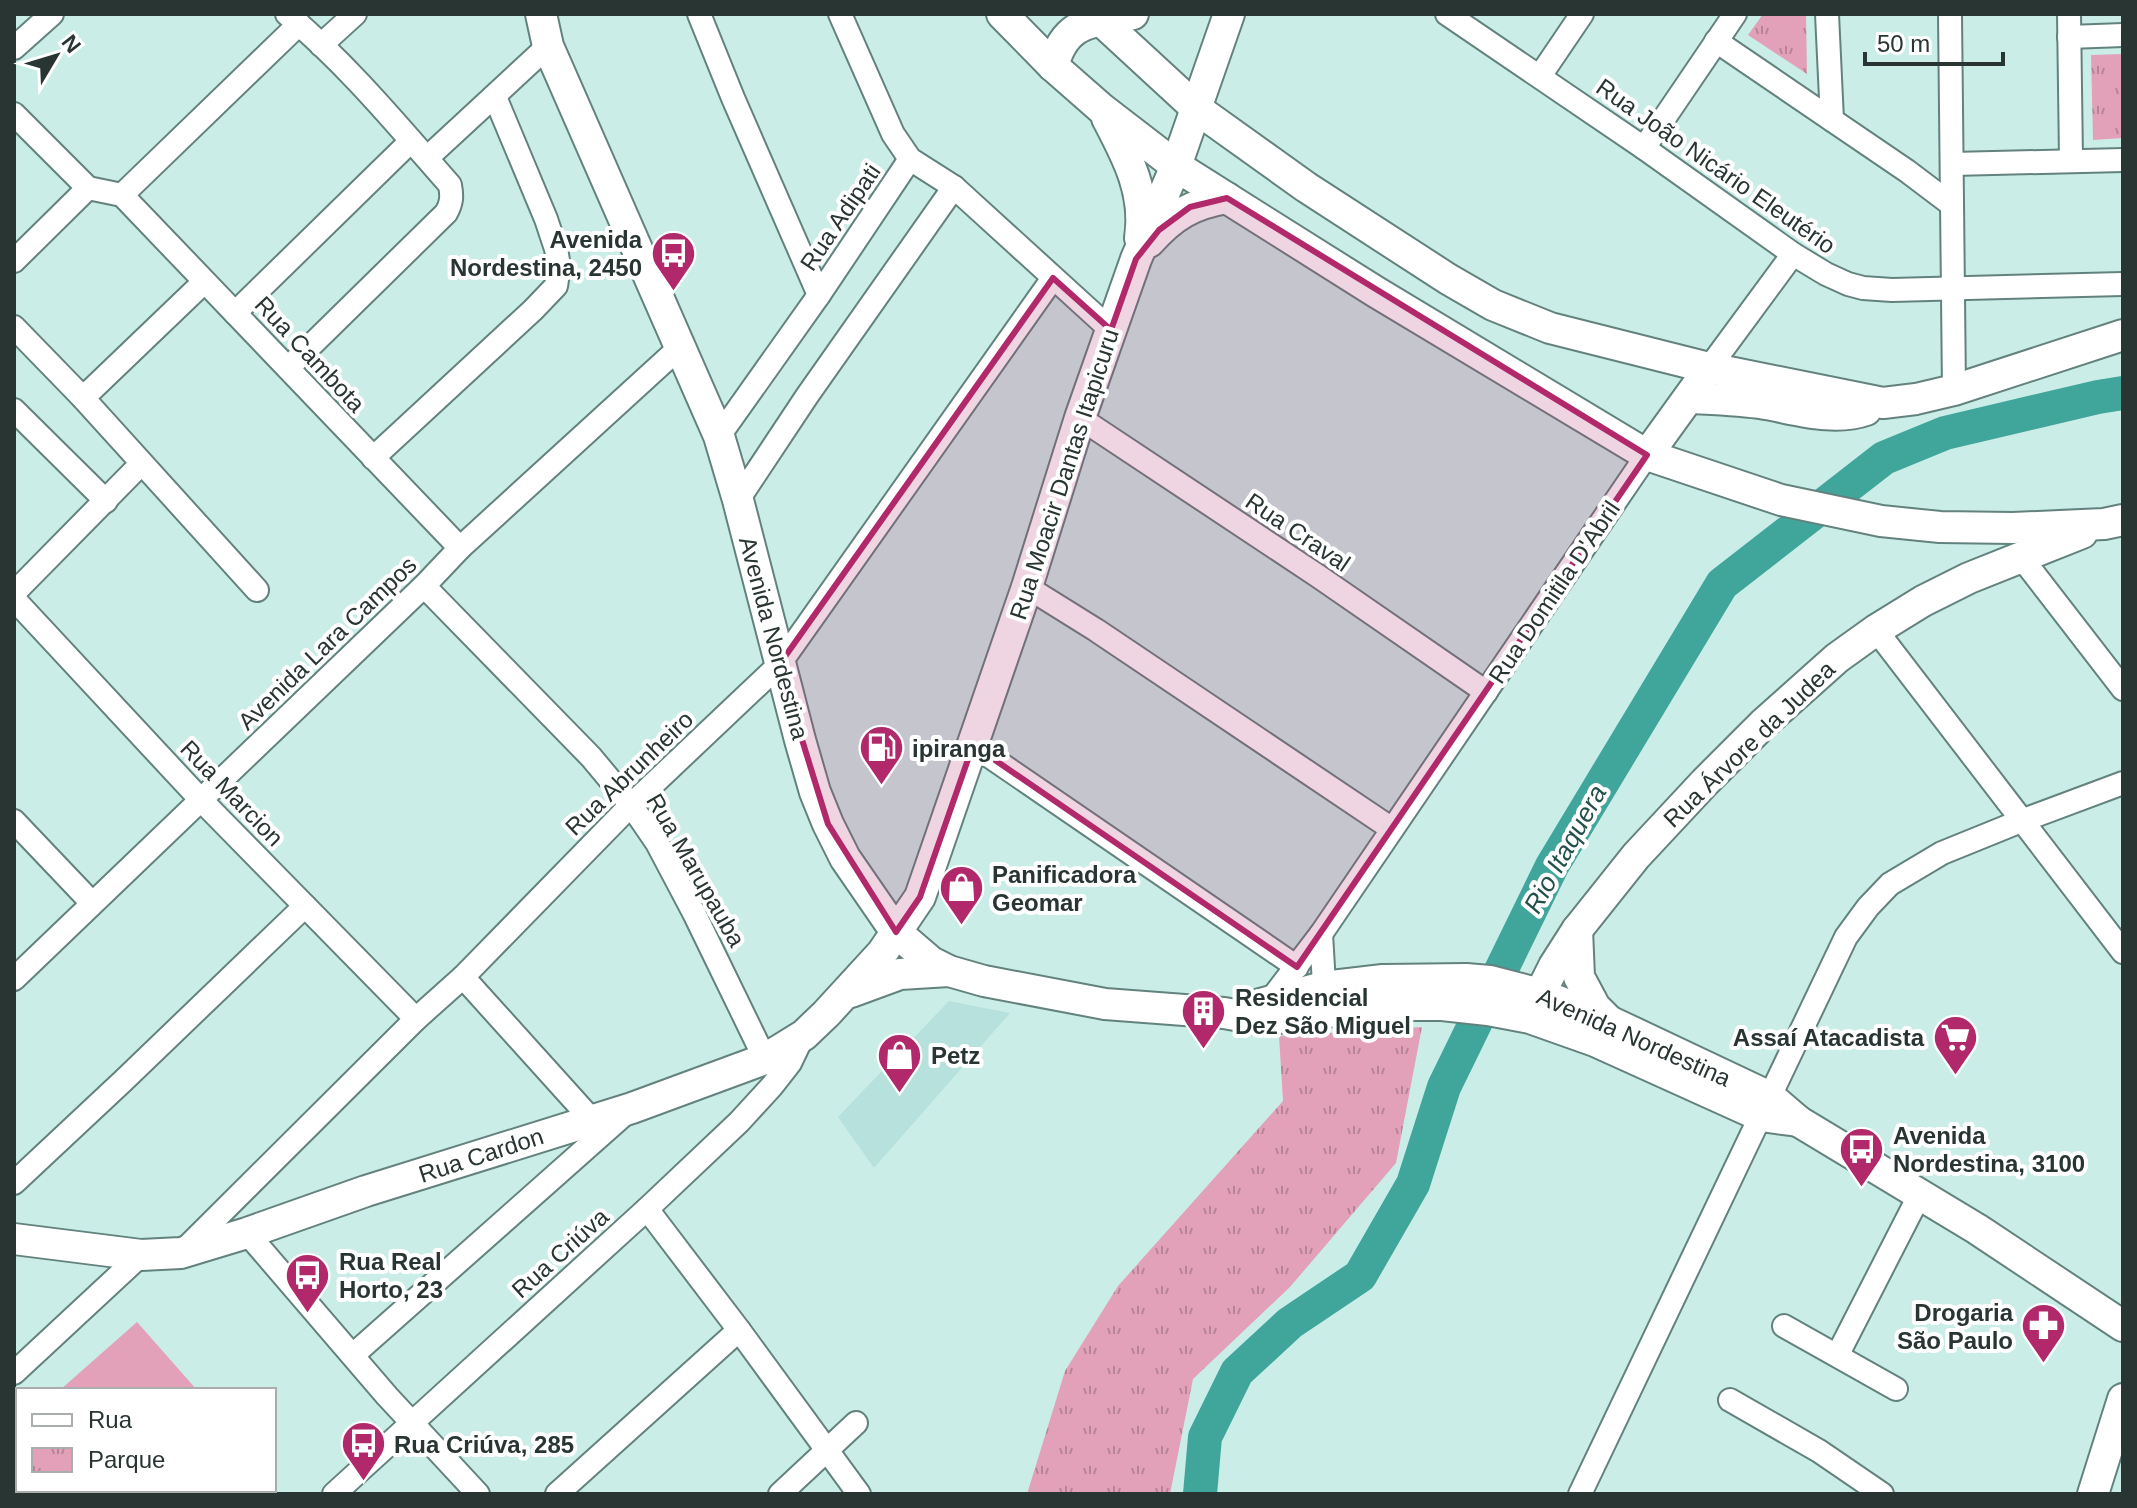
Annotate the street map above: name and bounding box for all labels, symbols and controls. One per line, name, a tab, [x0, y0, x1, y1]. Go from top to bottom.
north arrow	[16, 16, 96, 96]
scale bar	[1865, 16, 2003, 66]
text: N	[57, 30, 86, 58]
text: 50 m	[1877, 30, 1930, 57]
street label: Rua João Nicário Eleutério	[1591, 73, 1841, 259]
street label: Rua Adipati	[794, 159, 886, 275]
place label: Avenida Nordestina, 2450	[450, 226, 643, 281]
bus stop icon: Avenida Nordestina, 2450	[649, 229, 697, 292]
street label: Rua Cambota	[250, 291, 371, 418]
street label: Rua Moacir Dantas Itapicuru	[1004, 325, 1124, 623]
street label: Rua Craval	[1241, 487, 1355, 577]
street label: Rua Domitila D'Abril	[1483, 496, 1625, 688]
street label: Avenida Nordestina	[734, 534, 814, 743]
street label: Avenida Lara Campos	[232, 551, 422, 735]
street label: Rua Árvore da Judea	[1658, 655, 1840, 832]
street label: Rua Abrunheiro	[560, 705, 698, 841]
fuel station icon: ipiranga	[857, 724, 905, 787]
street label: Rua Marcion	[175, 735, 289, 851]
place label: ipiranga	[912, 735, 1006, 762]
water label: Rio Itaquera	[1518, 780, 1612, 918]
street label: Rua Marupauba	[641, 789, 751, 952]
place label: Panificadora Geomar	[992, 861, 1137, 916]
shop icon: Panificadora Geomar	[937, 864, 985, 927]
street label: Avenida Nordestina	[1533, 982, 1736, 1092]
place label: Residencial Dez São Miguel	[1235, 984, 1411, 1039]
building icon: Residencial Dez São Miguel	[1180, 987, 1228, 1050]
supermarket icon: Assaí Atacadista	[1931, 1013, 1979, 1076]
place label: Assaí Atacadista	[1733, 1024, 1925, 1051]
shop icon: Petz	[876, 1031, 924, 1094]
place label: Petz	[931, 1042, 980, 1069]
street label: Rua Cardon	[415, 1122, 547, 1188]
place label: Avenida Nordestina, 3100	[1893, 1122, 2085, 1177]
bus stop icon: Avenida Nordestina, 3100	[1838, 1125, 1886, 1188]
street label: Rua Criúva	[506, 1202, 614, 1303]
place label: Rua Real Horto, 23	[339, 1248, 443, 1303]
bus stop icon: Rua Real Horto, 23	[284, 1251, 332, 1314]
place label: Drogaria São Paulo	[1897, 1299, 2014, 1354]
pharmacy icon: Drogaria São Paulo	[2020, 1302, 2068, 1365]
legend	[16, 1388, 276, 1492]
text: Rua	[88, 1406, 133, 1433]
bus stop icon: Rua Criúva, 285	[339, 1420, 387, 1483]
place label: Rua Criúva, 285	[394, 1431, 574, 1458]
text: Parque	[88, 1446, 165, 1473]

